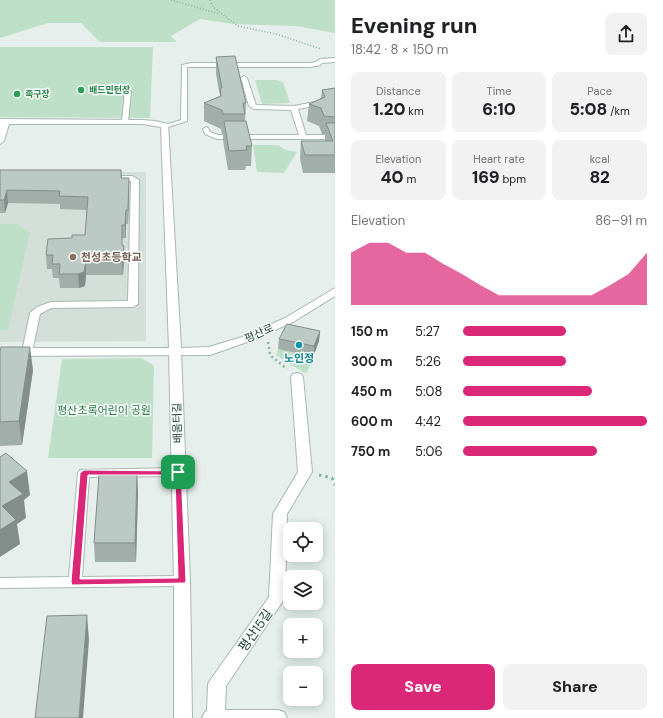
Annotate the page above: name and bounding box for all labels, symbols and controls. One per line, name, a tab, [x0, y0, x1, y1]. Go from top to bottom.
text: Evening run	[351, 11, 477, 40]
button: share	[605, 13, 647, 55]
text: 18:42 · 8 × 150 m	[351, 41, 448, 58]
place label: 배드민턴장	[89, 84, 130, 96]
text: Distance	[376, 84, 421, 98]
text: Time	[487, 84, 511, 98]
text: Pace	[587, 84, 612, 98]
marker: 배드민턴장	[76, 85, 86, 95]
place label: 족구장	[25, 88, 50, 100]
marker: 족구장	[12, 89, 22, 99]
text: 1.20	[373, 98, 405, 120]
text: 6:10	[482, 98, 516, 120]
text: 5:08	[569, 98, 607, 120]
text: km	[405, 104, 424, 118]
text: /km	[607, 104, 630, 118]
text: Elevation	[375, 152, 421, 166]
text: Heart rate	[473, 152, 525, 166]
text: kcal	[590, 152, 610, 166]
text: 40	[380, 166, 404, 188]
text: 169	[472, 166, 500, 188]
text: 82	[589, 166, 610, 188]
text: m	[404, 172, 416, 186]
text: bpm	[500, 172, 526, 186]
text: Elevation	[351, 212, 405, 229]
text: 86–91 m	[595, 212, 647, 229]
place label: 천성초등학교	[81, 250, 142, 264]
marker: 천성초등학교	[68, 252, 78, 262]
street label: 평산로	[242, 320, 276, 346]
text: 150 m	[351, 323, 388, 340]
text: 5:27	[415, 323, 440, 340]
marker: 노인정	[294, 340, 304, 350]
place label: 노인정	[284, 351, 314, 365]
text: 300 m	[351, 353, 392, 370]
text: 5:26	[415, 353, 441, 370]
text: 450 m	[351, 383, 392, 400]
text: 5:08	[415, 383, 442, 400]
park label: 평산초록어린이 공원	[57, 403, 151, 417]
street label: 배움터길	[169, 403, 185, 443]
text: 600 m	[351, 413, 393, 430]
text: 4:42	[415, 413, 441, 430]
text: 750 m	[351, 443, 390, 460]
text: 5:06	[415, 443, 443, 460]
pin	[161, 455, 195, 489]
icon: arrive	[167, 461, 189, 483]
map controls	[283, 522, 323, 706]
button: locate	[283, 522, 323, 562]
button: layers	[283, 570, 323, 610]
street label: 평산15길	[235, 606, 276, 655]
button: +	[283, 618, 323, 658]
button: Save	[351, 664, 495, 710]
button: Share	[503, 664, 647, 710]
button: −	[283, 666, 323, 706]

